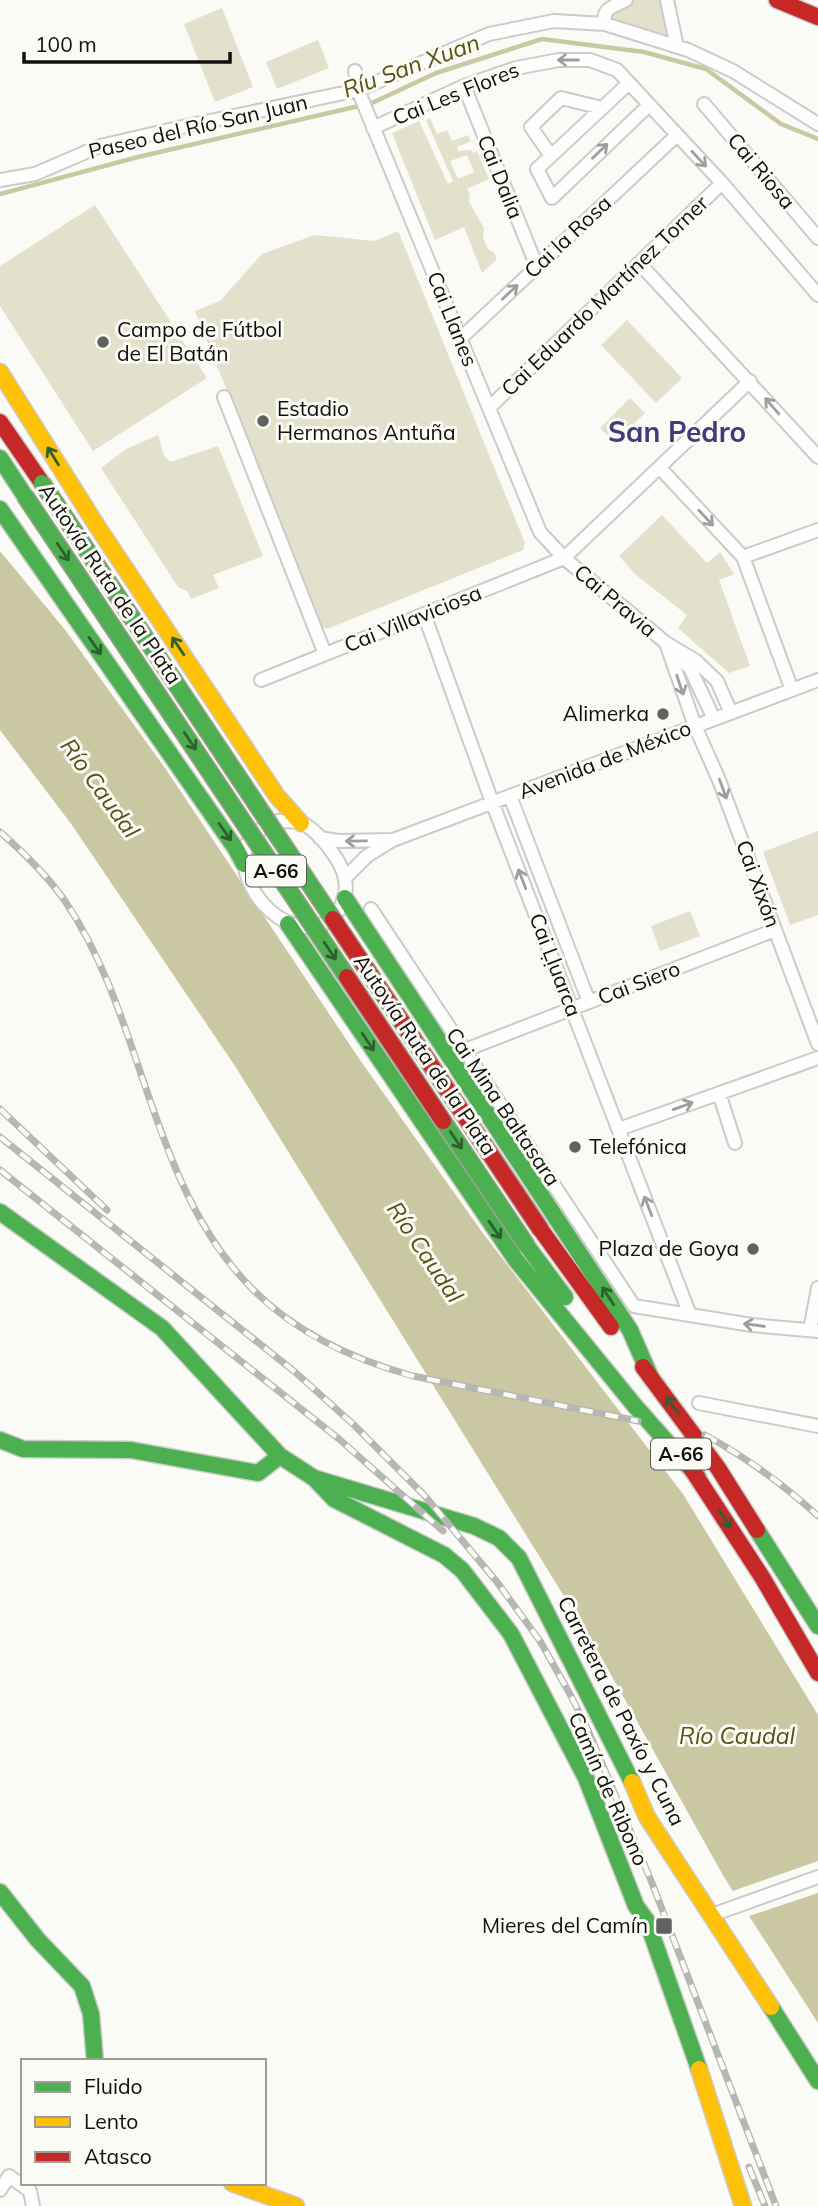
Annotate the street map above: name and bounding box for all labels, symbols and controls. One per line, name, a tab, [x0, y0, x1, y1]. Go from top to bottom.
scale bar	[24, 21, 231, 65]
water label: Ríu San Xuan	[338, 27, 483, 104]
text: 100 m	[35, 31, 97, 57]
one-way arrow	[556, 53, 579, 67]
street label: Cai Les Flores	[389, 56, 523, 130]
street label: Paseo del Río San Juan	[86, 88, 310, 164]
street label: Cai Riosa	[722, 127, 801, 214]
street label: Cai Dalia	[472, 131, 529, 222]
one-way arrow	[591, 143, 608, 160]
one-way arrow	[691, 150, 707, 168]
street label: Cai Eduardo Martínez Torner	[495, 189, 713, 401]
street label: Cai la Rosa	[518, 189, 616, 283]
street label: Cai Llanes	[422, 267, 484, 370]
one-way arrow	[501, 284, 518, 301]
place label: Campo de Fútbol de El Batán	[117, 316, 282, 366]
marker: Campo de Fútbol de El Batán	[95, 334, 111, 350]
place label: Estadio Hermanos Antuña	[277, 395, 455, 445]
one-way arrow	[764, 397, 780, 415]
marker: Estadio Hermanos Antuña	[255, 413, 271, 429]
district label: San Pedro	[608, 414, 746, 449]
one-way arrow	[46, 447, 61, 466]
street label: Autovía Ruta de la Plata	[34, 478, 188, 689]
one-way arrow	[698, 509, 715, 526]
one-way arrow	[56, 542, 70, 561]
street label: Cai Pravia	[569, 558, 662, 642]
street label: Cai Villaviciosa	[340, 579, 485, 657]
one-way arrow	[88, 636, 102, 655]
one-way arrow	[170, 637, 184, 657]
one-way arrow	[675, 673, 688, 695]
place label: Alimerka	[563, 700, 649, 726]
marker: Alimerka	[655, 706, 671, 722]
street label: Avenida de México	[515, 714, 695, 804]
one-way arrow	[183, 731, 197, 751]
water label: Río Caudal	[55, 732, 147, 844]
one-way arrow	[717, 777, 730, 799]
one-way arrow	[218, 822, 232, 841]
one-way arrow	[345, 834, 368, 847]
street label: Cai Xixón	[731, 836, 787, 931]
road number: A-66	[246, 856, 306, 886]
one-way arrow	[515, 869, 527, 891]
street label: Cai Ḷḷuarca	[524, 909, 588, 1020]
one-way arrow	[323, 941, 337, 960]
street label: Autovía Ruta de la Plata	[349, 949, 503, 1160]
street label: Cai Siero	[594, 955, 683, 1010]
street label: Cai Mina Baltasara	[441, 1022, 566, 1191]
one-way arrow	[360, 1032, 375, 1051]
one-way arrow	[672, 1099, 693, 1112]
one-way arrow	[449, 1130, 463, 1149]
place label: Telefónica	[589, 1133, 687, 1159]
marker: Telefónica	[567, 1139, 583, 1155]
one-way arrow	[641, 1195, 653, 1217]
water label: Río Caudal	[381, 1196, 470, 1308]
one-way arrow	[488, 1220, 502, 1239]
place label: Plaza de Goya	[599, 1235, 739, 1261]
marker: Plaza de Goya	[745, 1241, 761, 1257]
one-way arrow	[600, 1287, 615, 1306]
one-way arrow	[743, 1318, 766, 1331]
one-way arrow	[665, 1396, 680, 1415]
road number: A-66	[651, 1438, 711, 1470]
one-way arrow	[718, 1509, 732, 1528]
street label: Carretera de Paxío y Cuna	[553, 1591, 691, 1830]
street label: Camín de Ribono	[563, 1708, 655, 1870]
water label: Río Caudal	[679, 1721, 796, 1750]
place label: Mieres del Camín	[482, 1912, 648, 1938]
marker: Mieres del Camín	[654, 1916, 674, 1936]
legend	[21, 2059, 266, 2185]
text: Fluido	[84, 2073, 143, 2099]
text: Lento	[84, 2108, 138, 2134]
text: Atasco	[84, 2143, 152, 2169]

